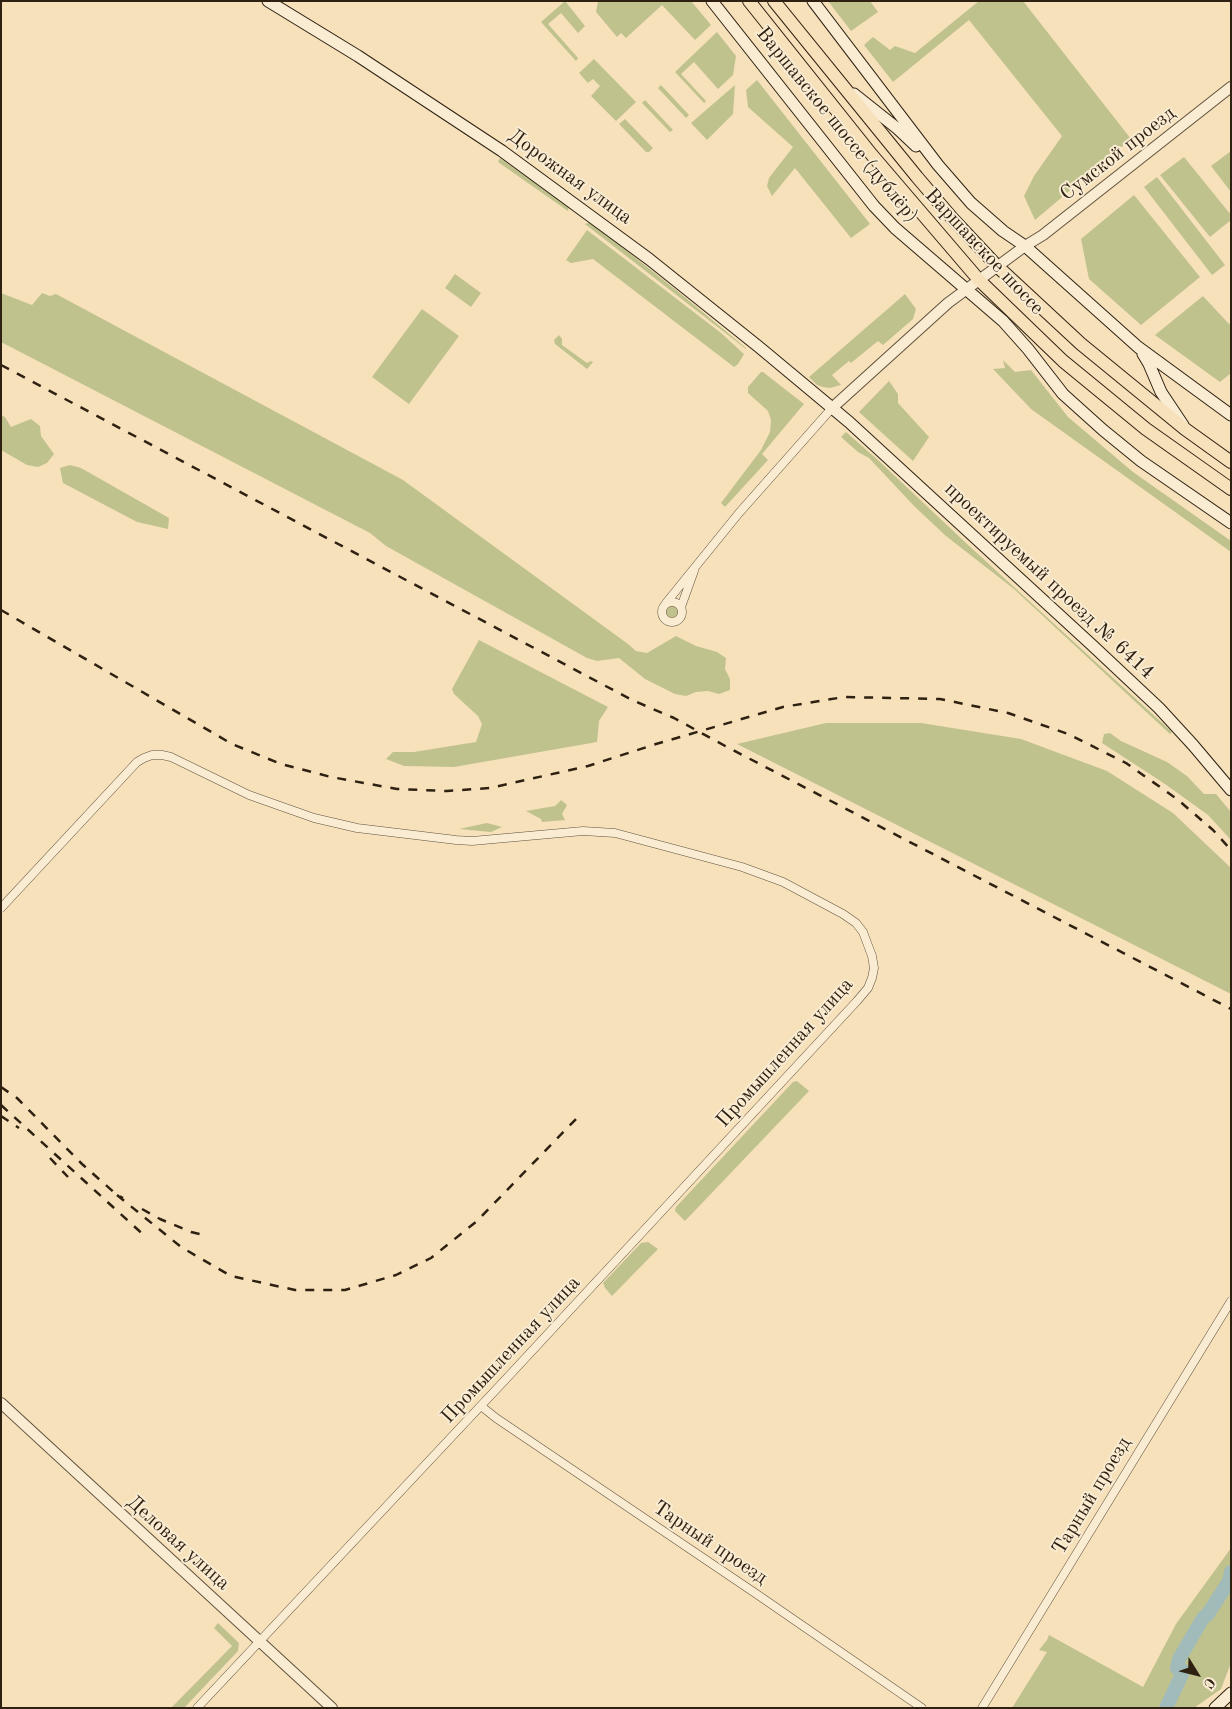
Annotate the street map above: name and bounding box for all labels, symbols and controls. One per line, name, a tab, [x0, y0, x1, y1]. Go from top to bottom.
street label: Варшавское шоссе (дублёр)	[751, 22, 923, 228]
street label: Сумской проезд	[1056, 102, 1180, 206]
street label: Дорожная улица	[503, 124, 637, 230]
street label: Варшавское шоссе	[919, 184, 1049, 320]
street label: проектируемый проезд № 6414	[939, 477, 1159, 685]
street label: Промышленная улица	[711, 973, 859, 1133]
street label: Промышленная улица	[436, 1271, 586, 1429]
street label: Тарный проезд	[1047, 1433, 1137, 1559]
street label: Деловая улица	[121, 1490, 235, 1596]
street label: Тарный проезд	[648, 1496, 772, 1590]
north arrow	[1172, 1649, 1222, 1699]
text: С	[1201, 1675, 1218, 1691]

